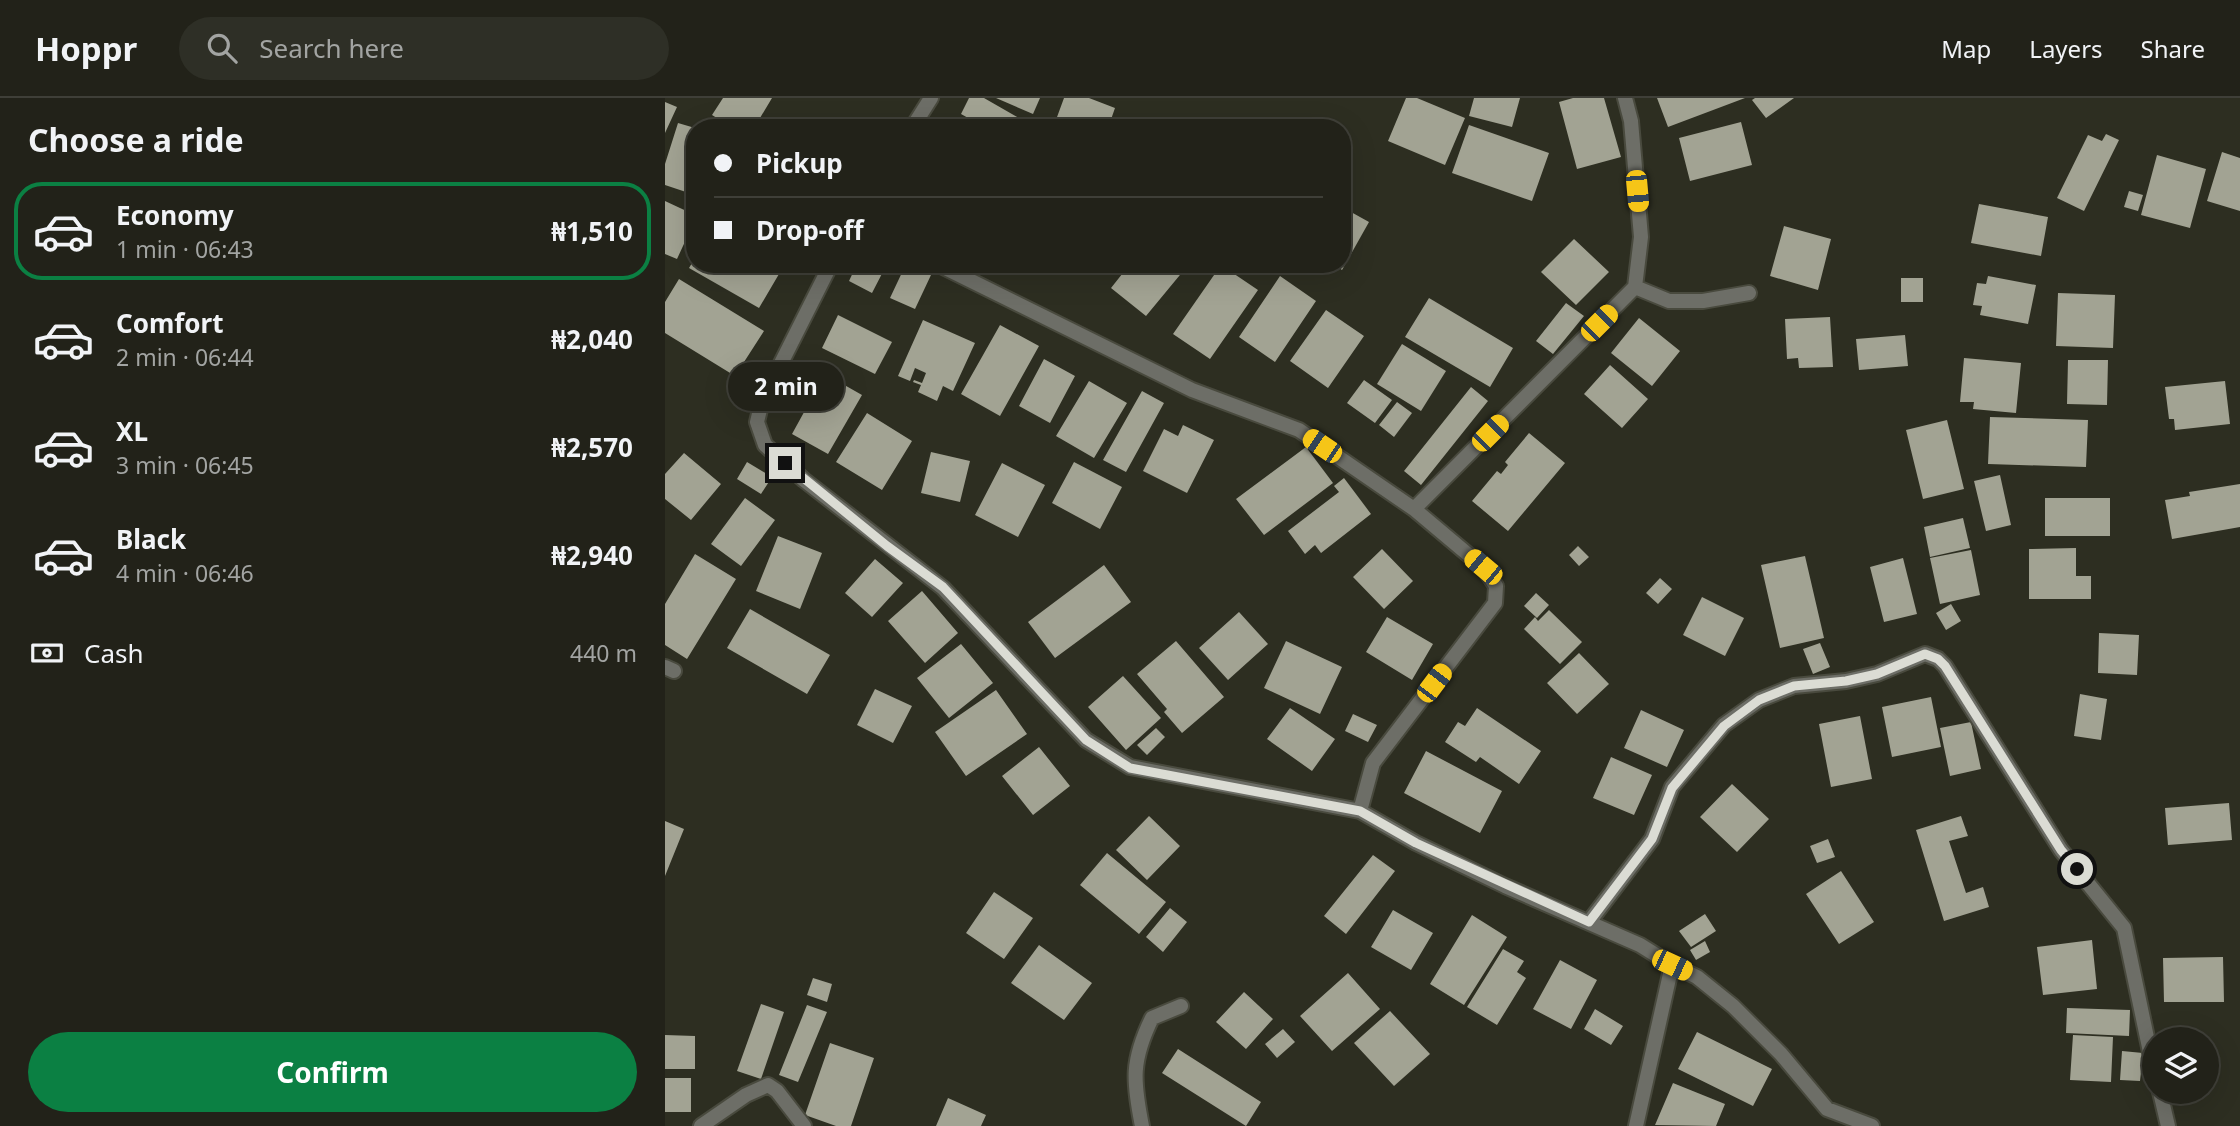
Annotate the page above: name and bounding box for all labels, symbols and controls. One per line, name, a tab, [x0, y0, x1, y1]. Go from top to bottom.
search box	[179, 17, 669, 80]
text: Hoppr	[35, 26, 137, 71]
icon: search	[203, 29, 241, 67]
text: Search here	[259, 30, 404, 66]
text: Map	[1941, 32, 1991, 65]
text: Layers	[2029, 32, 2103, 65]
text: Share	[2141, 32, 2205, 65]
text: Choose a ride	[28, 118, 244, 161]
text: Pickup	[756, 145, 843, 181]
car	[1625, 169, 1650, 213]
text: Economy	[116, 197, 234, 233]
icon: car	[32, 200, 95, 263]
text: Drop-off	[756, 212, 863, 248]
text: ₦1,510	[551, 213, 633, 249]
text: 1 min · 06:43	[116, 233, 254, 265]
car	[1577, 301, 1622, 345]
text: Comfort	[116, 305, 224, 341]
icon: car	[32, 308, 95, 371]
text: ₦2,040	[551, 321, 633, 357]
text: 2 min · 06:44	[116, 341, 254, 373]
callout: 2 min	[727, 362, 843, 410]
text: 2 min	[754, 370, 818, 402]
car	[1468, 411, 1513, 455]
text: XL	[116, 413, 148, 449]
icon: car	[32, 416, 95, 479]
car	[1299, 426, 1346, 466]
text: ₦2,570	[551, 429, 633, 465]
route end	[769, 447, 801, 479]
text: 3 min · 06:45	[116, 449, 254, 481]
text: Black	[116, 521, 186, 557]
icon: car	[32, 524, 95, 587]
text: ₦2,940	[551, 537, 633, 573]
car	[1461, 545, 1506, 589]
text: 4 min · 06:46	[116, 557, 254, 589]
icon: cash	[28, 634, 66, 672]
text: Cash	[84, 635, 144, 671]
text: 440 m	[570, 637, 637, 669]
car	[1413, 660, 1456, 706]
route start	[2061, 853, 2093, 885]
car	[1649, 947, 1696, 983]
map controls	[2142, 1027, 2219, 1104]
button: layers	[2142, 1027, 2219, 1104]
button: Confirm	[28, 1032, 637, 1112]

